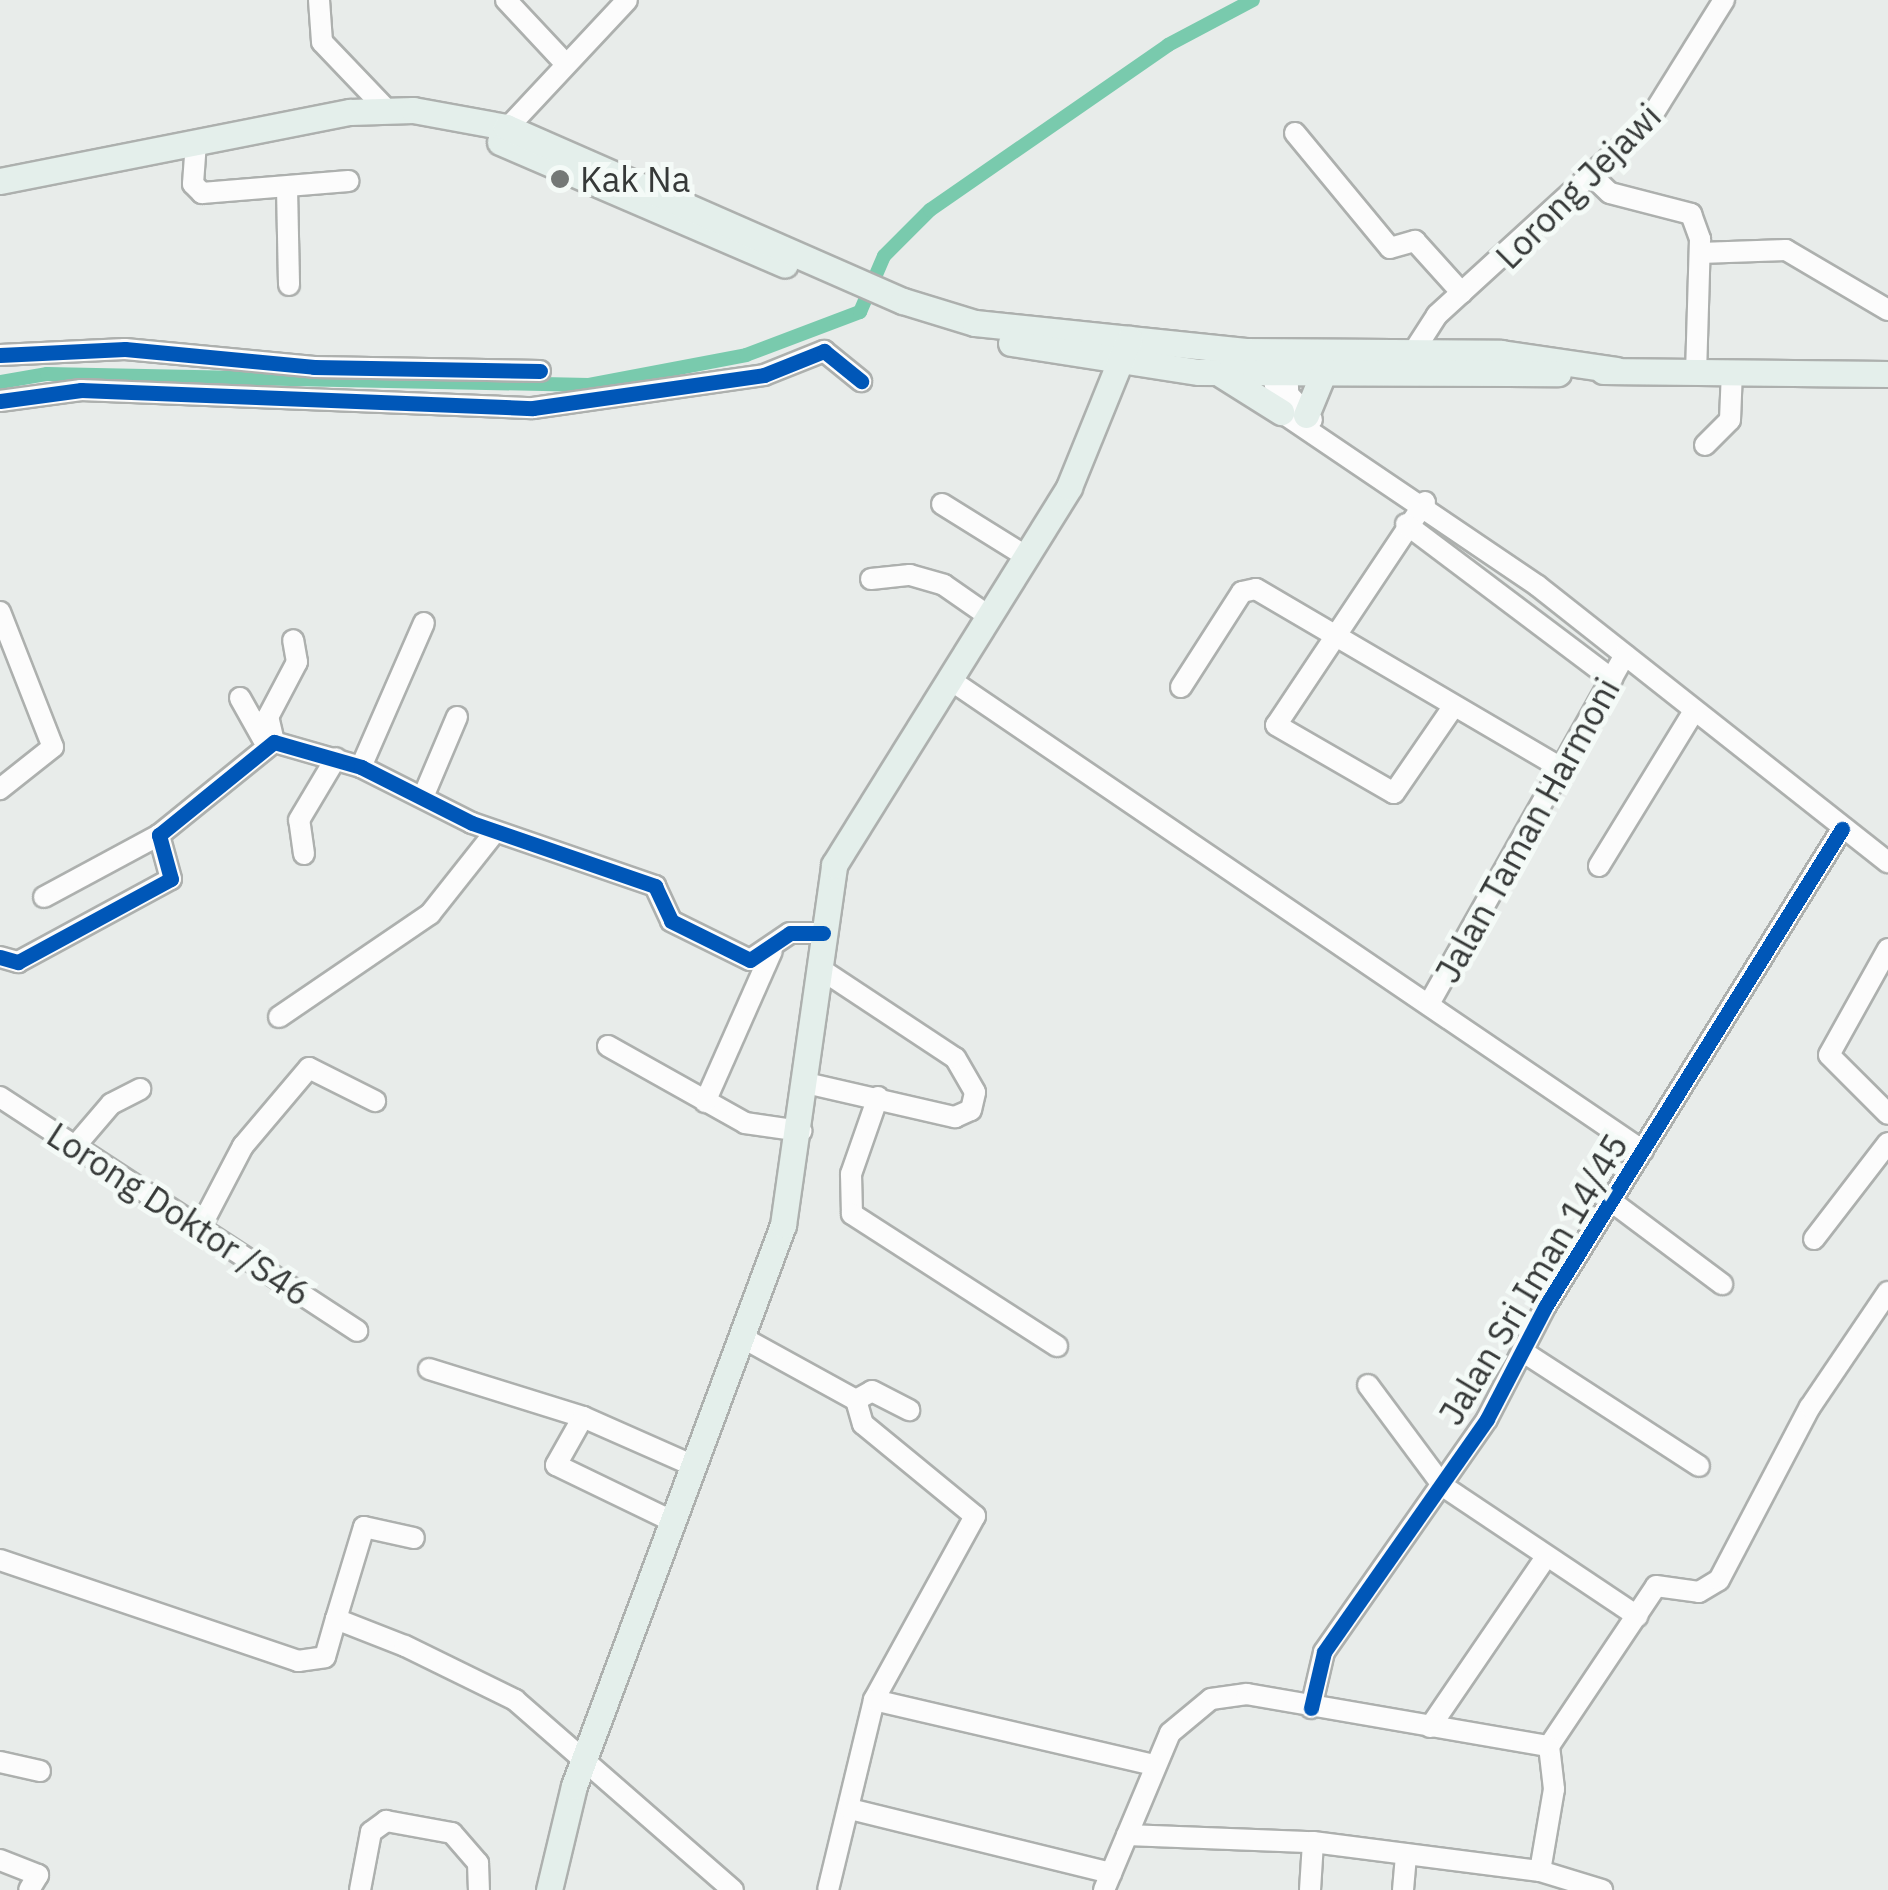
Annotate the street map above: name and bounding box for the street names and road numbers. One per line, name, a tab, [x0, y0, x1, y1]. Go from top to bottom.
street label: Lorong Jejawi	[1487, 95, 1669, 277]
street label: Jalan Taman Harmoni	[1426, 670, 1628, 990]
street label: Lorong Doktor /S46	[40, 1113, 318, 1315]
street label: Jalan Sri Iman 14/45	[1430, 1126, 1636, 1432]

